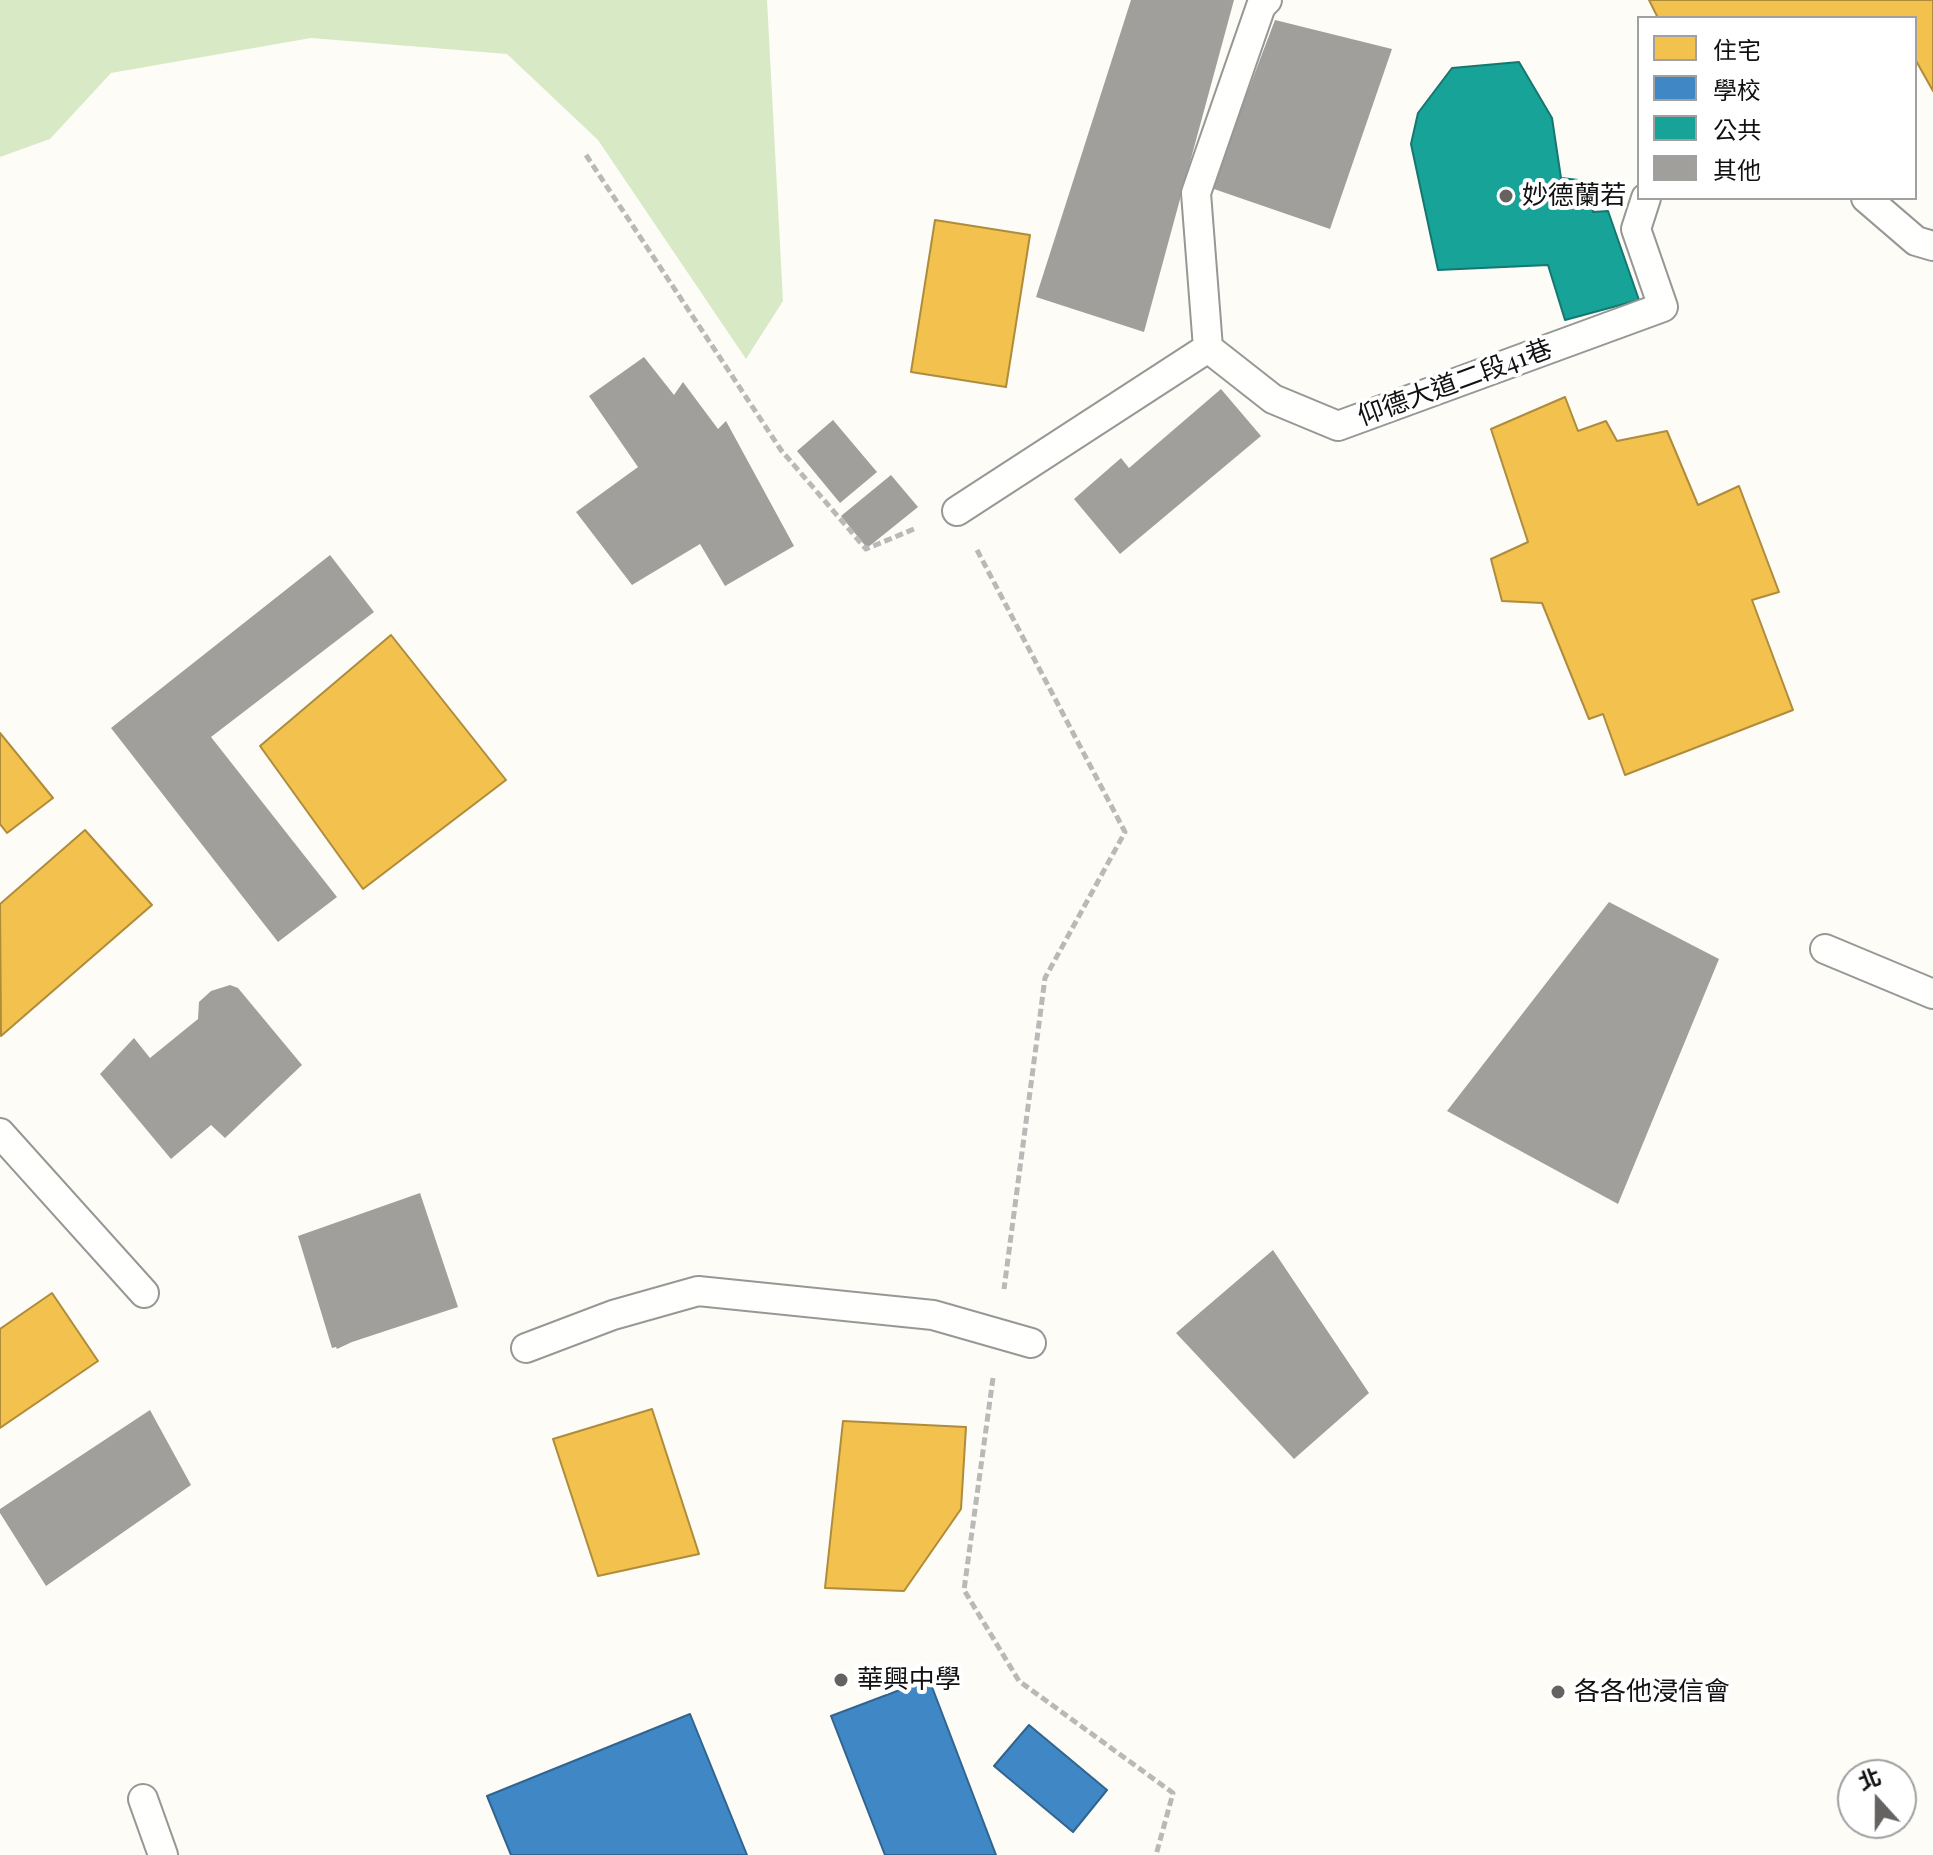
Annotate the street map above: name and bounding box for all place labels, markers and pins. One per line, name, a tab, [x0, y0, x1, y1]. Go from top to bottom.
place label: 妙德蘭若	[1522, 180, 1626, 212]
marker: 妙德蘭若	[1497, 187, 1515, 205]
place label: 華興中學	[857, 1664, 961, 1696]
marker: 華興中學	[832, 1671, 850, 1689]
place label: 各各他浸信會	[1574, 1676, 1730, 1708]
marker: 各各他浸信會	[1549, 1683, 1567, 1701]

